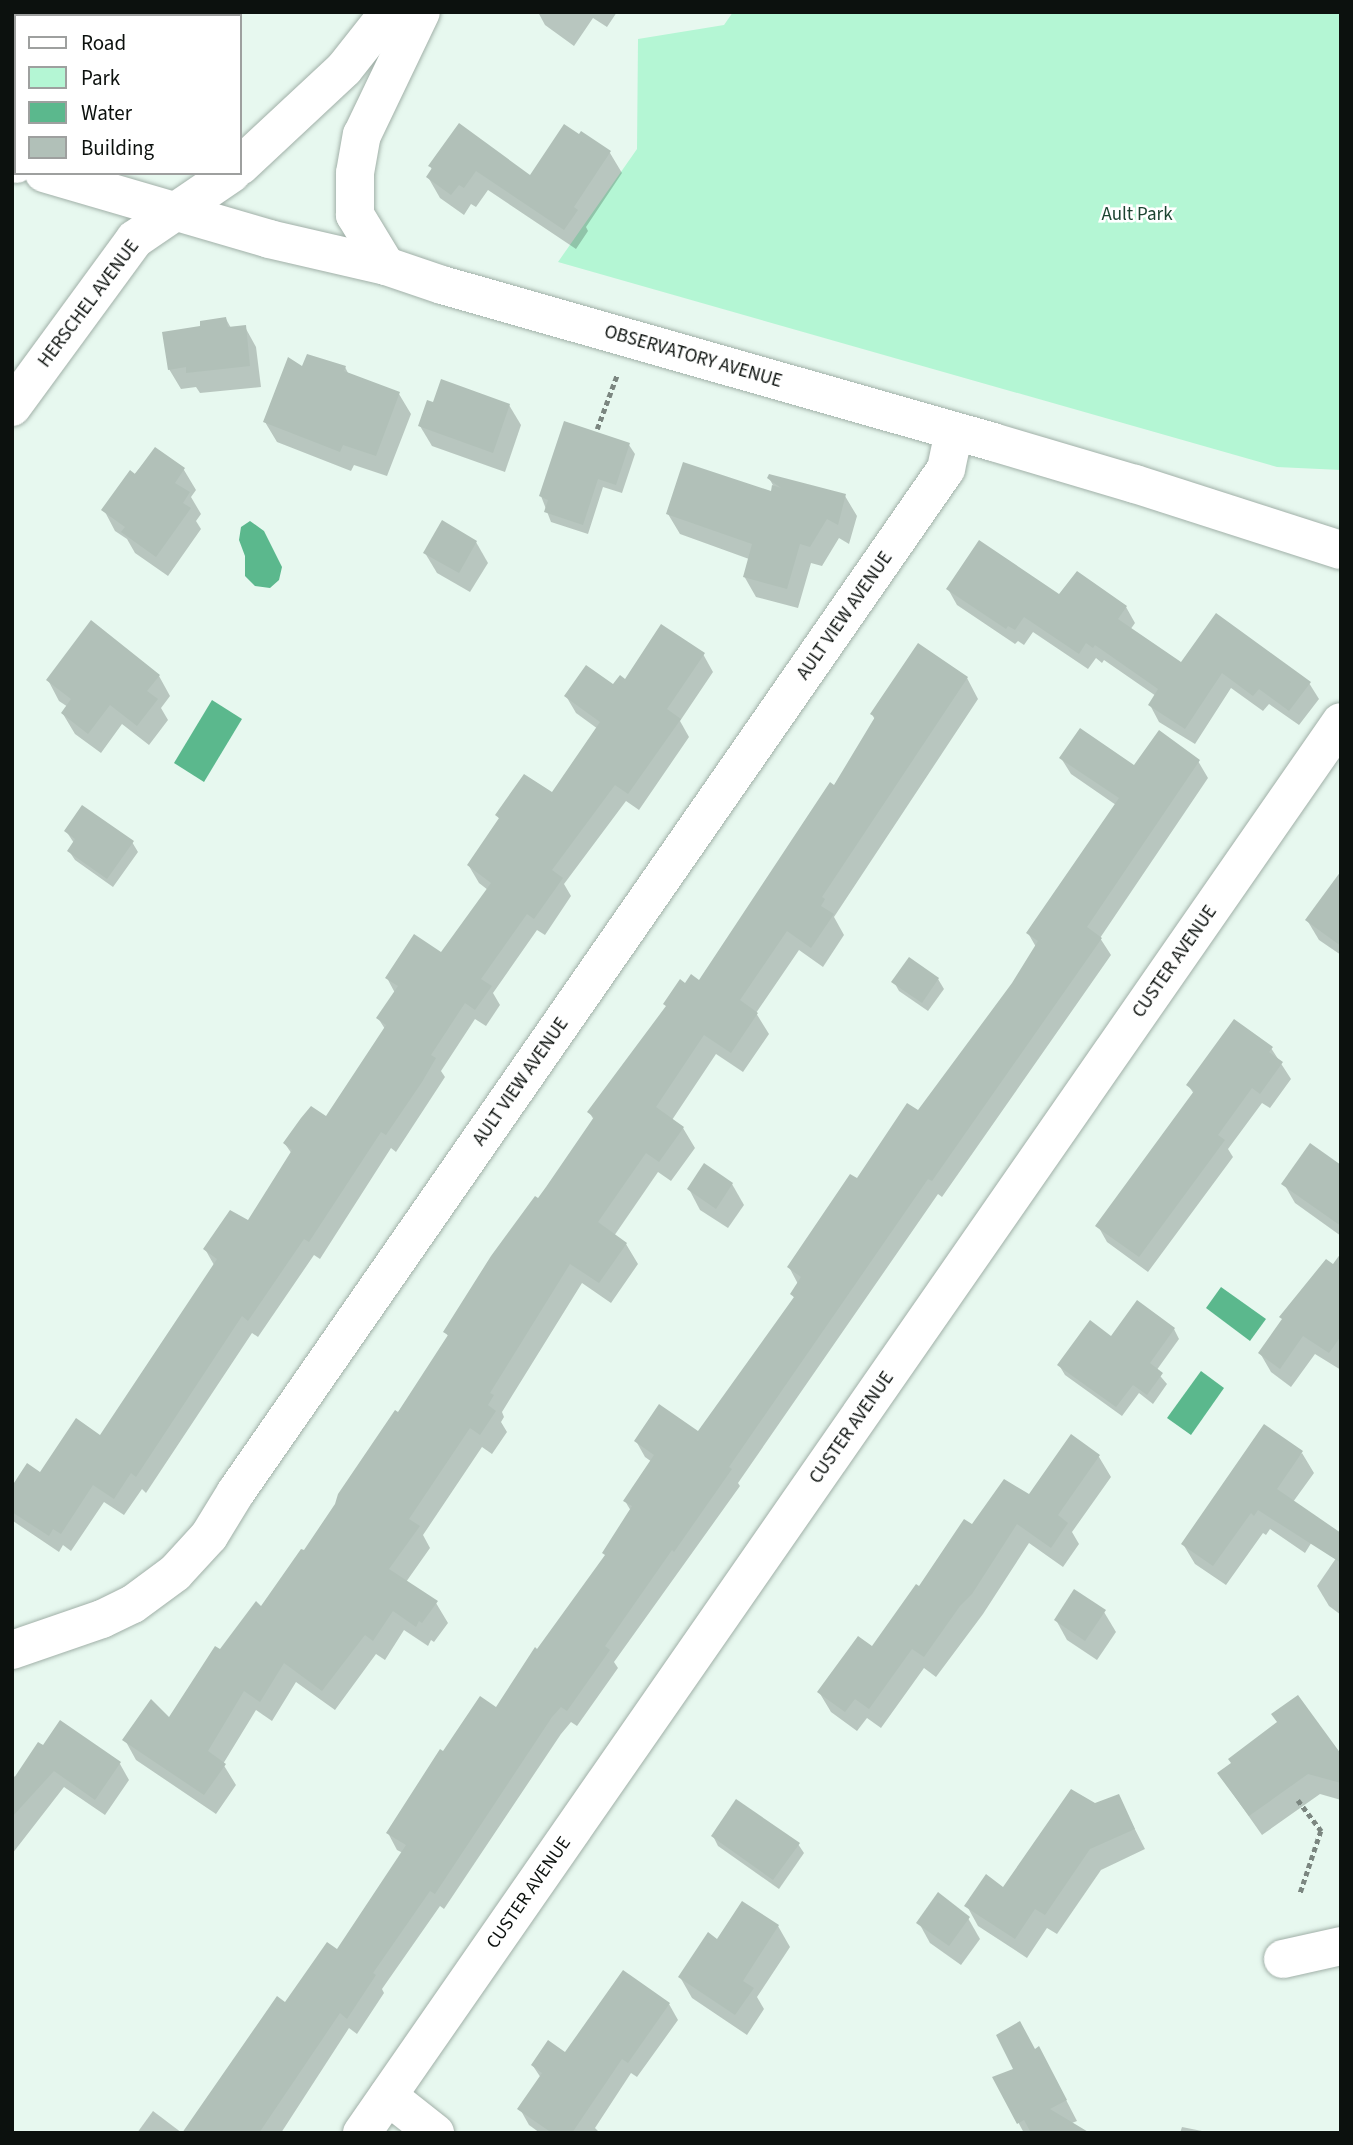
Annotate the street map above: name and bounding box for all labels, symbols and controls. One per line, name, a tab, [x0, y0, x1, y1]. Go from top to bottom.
legend	[14, 14, 242, 175]
text: Road	[81, 28, 126, 58]
text: Park	[81, 63, 120, 93]
text: Water	[81, 98, 132, 128]
text: Building	[81, 133, 154, 163]
park label: Ault Park	[1101, 204, 1173, 226]
street label: HERSCHEL AVENUE	[34, 236, 144, 372]
street label: OBSERVATORY AVENUE	[602, 321, 784, 393]
street label: AULT VIEW AVENUE	[792, 548, 898, 684]
street label: CUSTER AVENUE	[1128, 902, 1222, 1022]
street label: AULT VIEW AVENUE	[468, 1014, 574, 1150]
street label: CUSTER AVENUE	[805, 1368, 899, 1488]
street label: CUSTER AVENUE	[482, 1833, 576, 1953]

